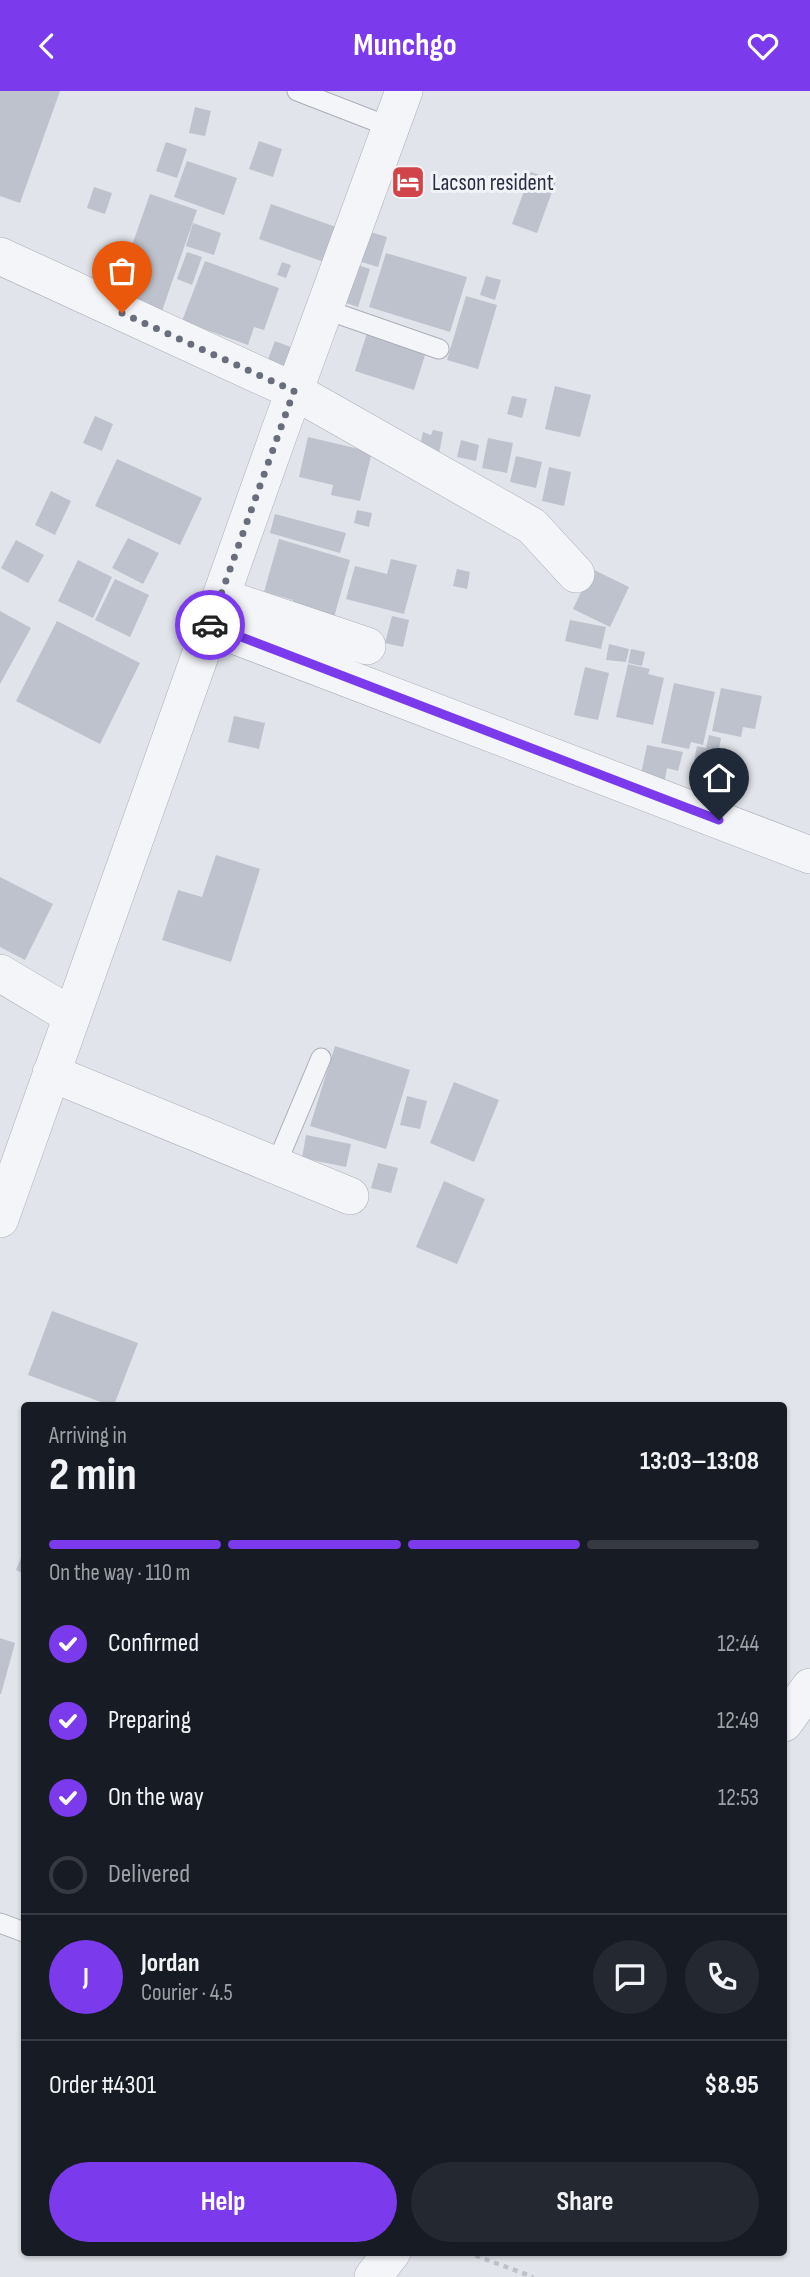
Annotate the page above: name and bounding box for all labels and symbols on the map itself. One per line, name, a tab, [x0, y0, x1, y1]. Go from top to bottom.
hotel icon: Lacson resident	[389, 163, 427, 201]
place label: Lacson resident	[432, 169, 554, 197]
pin	[92, 241, 152, 313]
courier	[175, 590, 245, 660]
pin	[689, 748, 749, 820]

